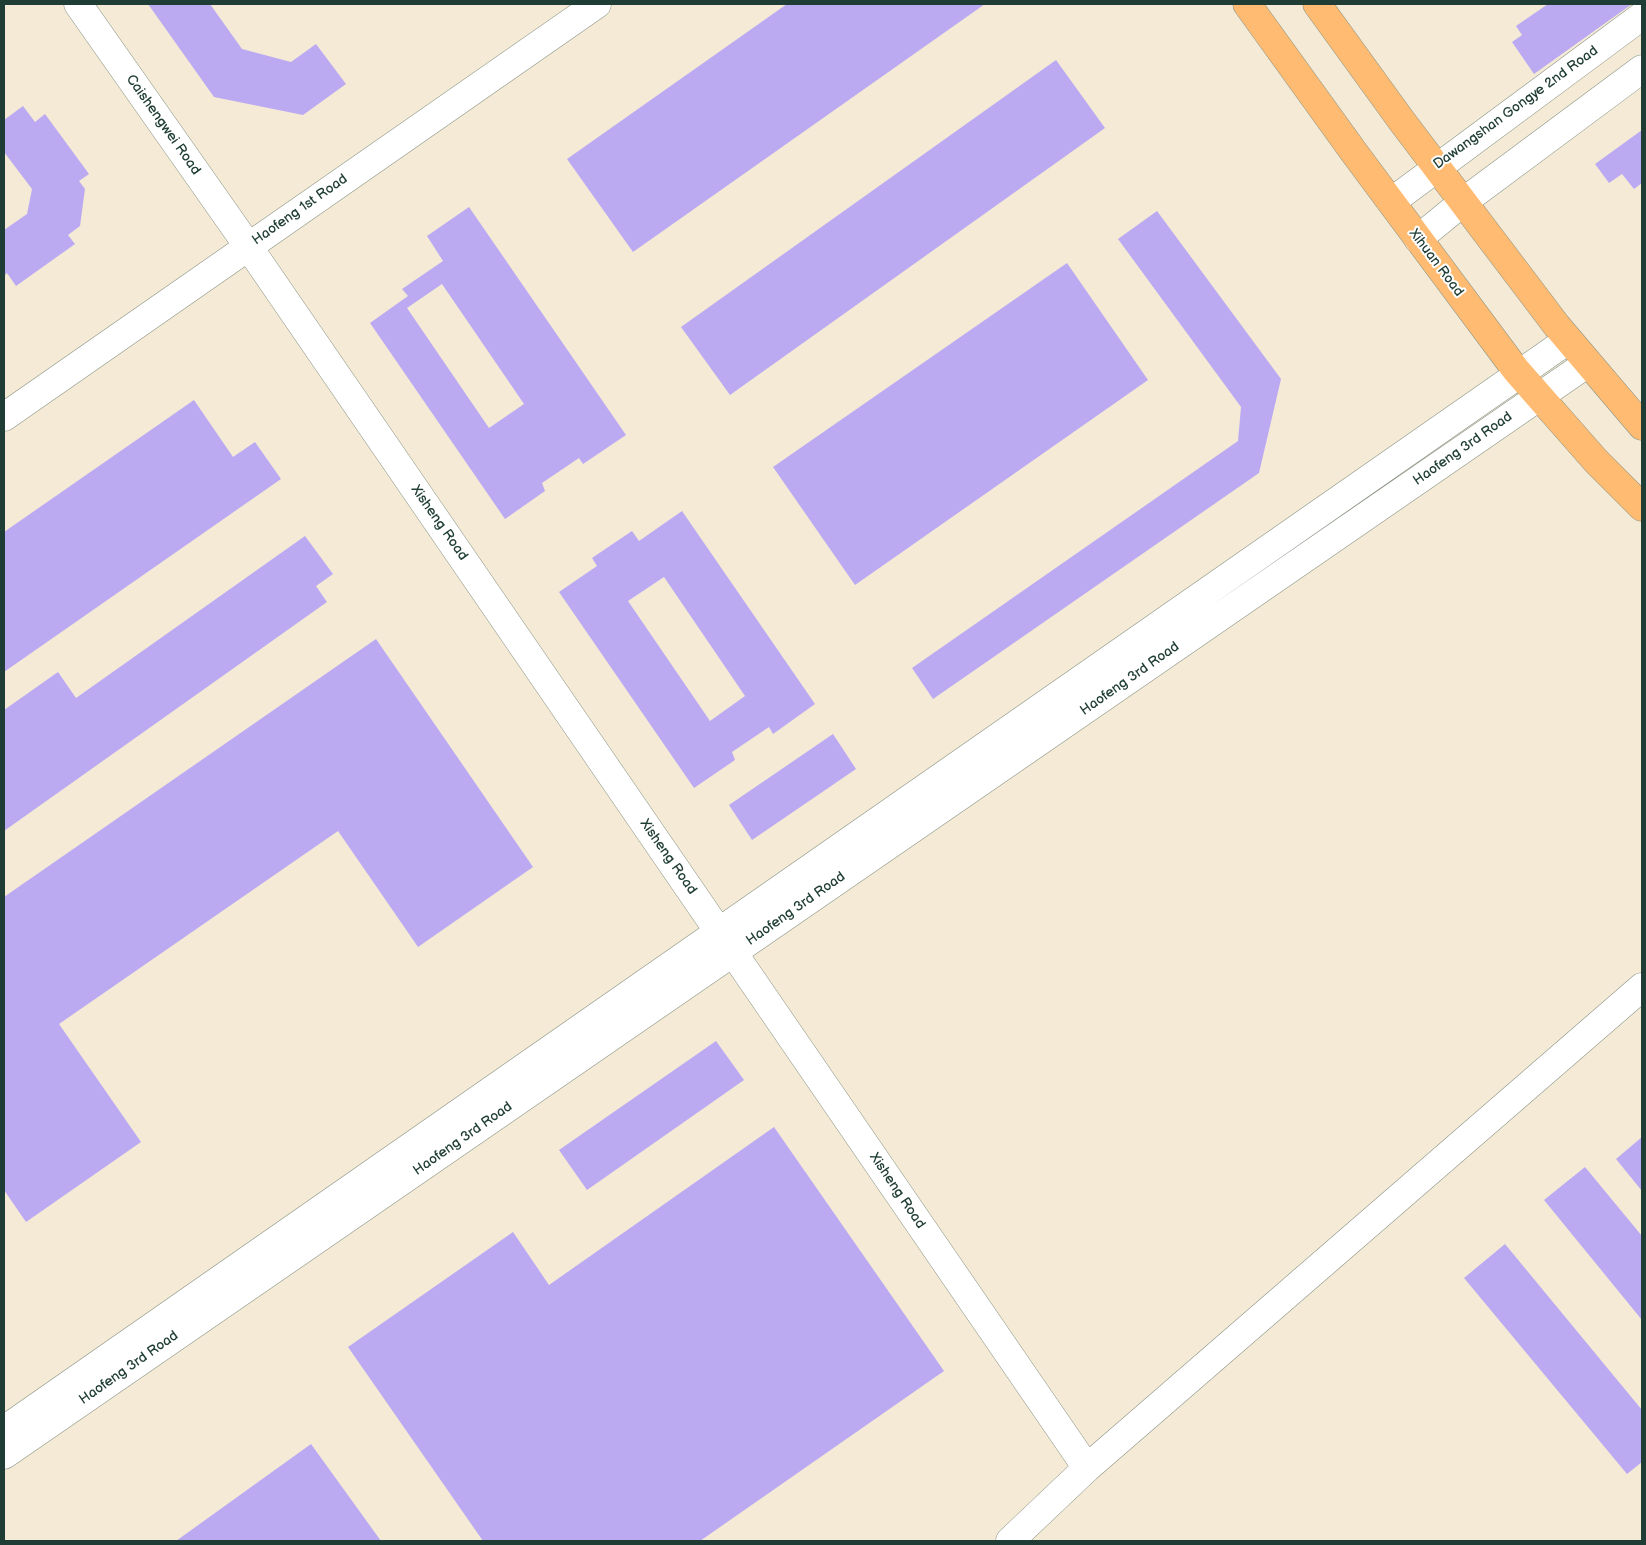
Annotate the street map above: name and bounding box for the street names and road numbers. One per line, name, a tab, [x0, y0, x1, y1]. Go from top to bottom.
street label: Dawangshan Gongye 2nd Road	[1430, 43, 1602, 173]
street label: Caishengwei Road	[122, 72, 204, 178]
street label: Haofeng 1st Road	[249, 171, 351, 249]
street label: Xihuan Road	[1405, 226, 1467, 300]
street label: Haofeng 3rd Road	[1410, 409, 1516, 489]
street label: Xisheng Road	[407, 482, 471, 564]
street label: Haofeng 3rd Road	[1077, 639, 1183, 719]
street label: Xisheng Road	[636, 816, 700, 898]
street label: Haofeng 3rd Road	[743, 869, 849, 949]
street label: Haofeng 3rd Road	[410, 1099, 516, 1179]
street label: Xisheng Road	[865, 1150, 929, 1232]
street label: Haofeng 3rd Road	[76, 1328, 182, 1408]

